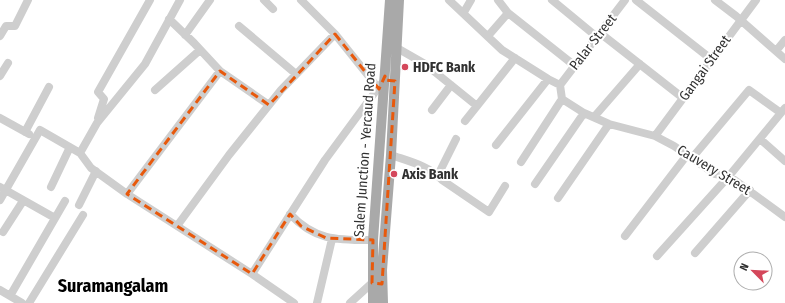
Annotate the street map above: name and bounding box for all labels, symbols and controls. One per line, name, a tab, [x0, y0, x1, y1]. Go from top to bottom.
street label: Palar Street	[566, 10, 620, 73]
street label: Gangai Street	[676, 32, 735, 104]
place label: HDFC Bank	[413, 59, 476, 76]
street label: Salem Junction - Yercaud Road	[350, 62, 380, 238]
marker: HDFC Bank	[400, 62, 410, 72]
street label: Cauvery Street	[674, 141, 754, 199]
place label: Axis Bank	[401, 166, 459, 183]
marker: Axis Bank	[389, 169, 399, 179]
north arrow	[733, 251, 773, 291]
text: N	[737, 261, 752, 273]
district label: Suramangalam	[58, 275, 168, 297]

